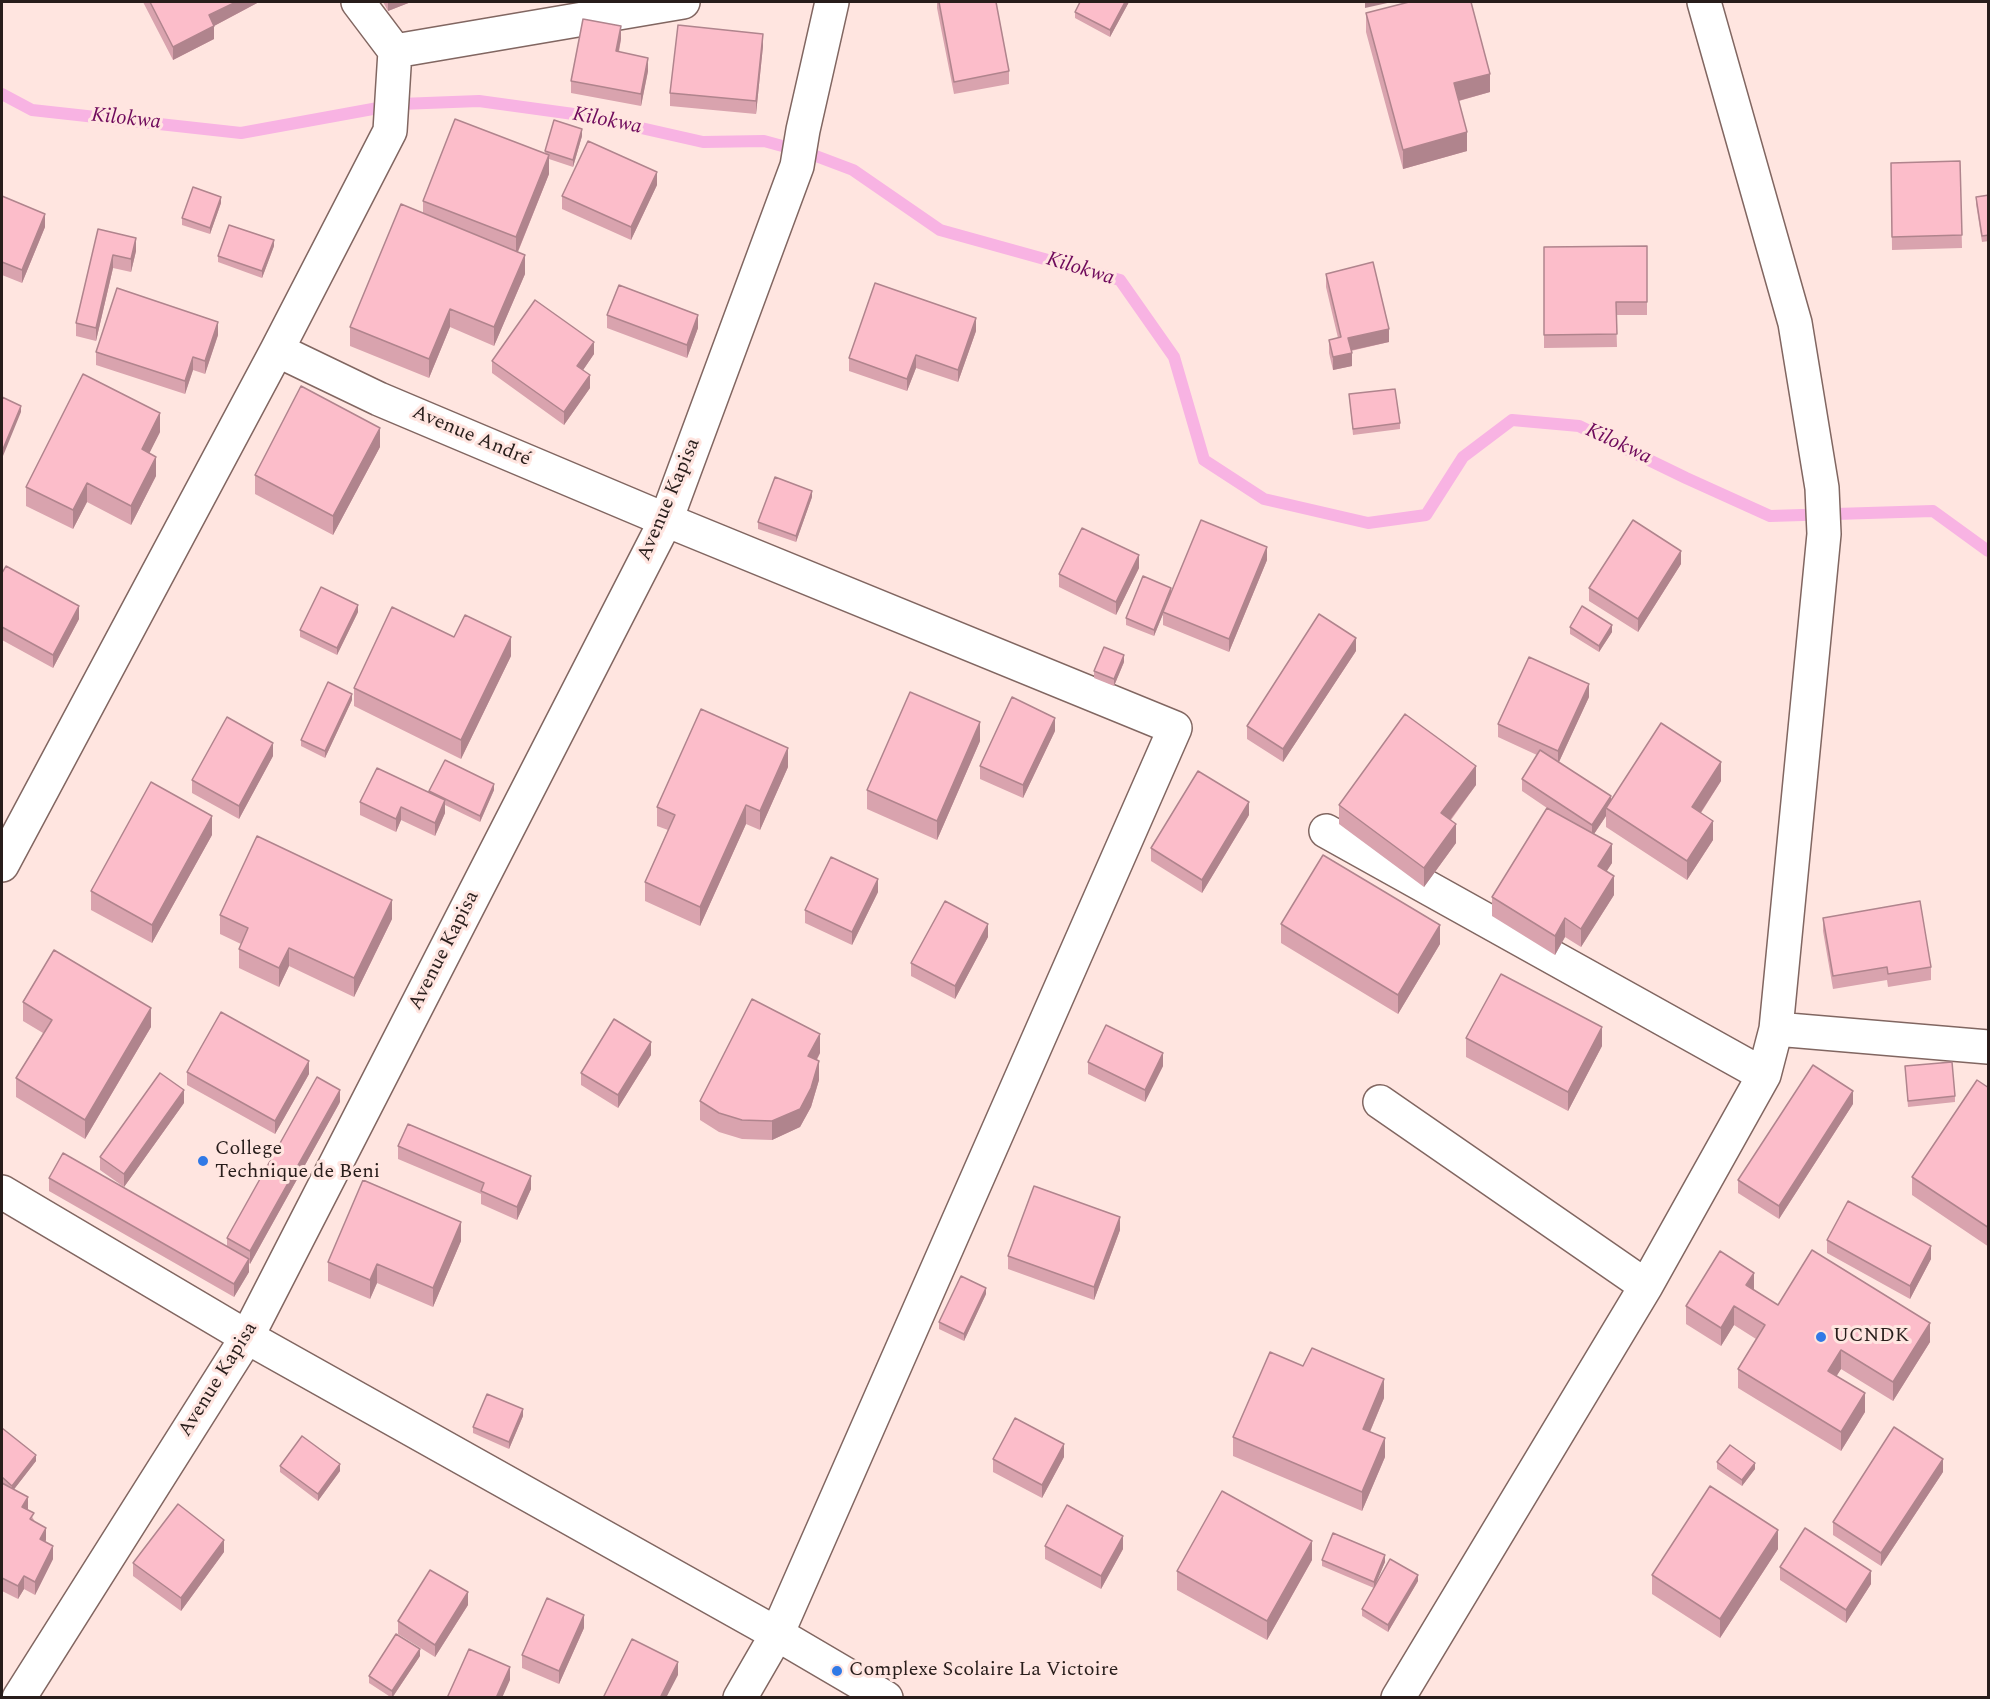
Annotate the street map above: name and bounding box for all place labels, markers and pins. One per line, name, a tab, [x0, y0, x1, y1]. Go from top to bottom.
place label: College Technique de Beni	[215, 1138, 380, 1185]
marker: College Technique de Beni	[196, 1154, 210, 1168]
place label: UCNDK	[1833, 1325, 1909, 1349]
marker: UCNDK	[1814, 1330, 1828, 1344]
place label: Complexe Scolaire La Victoire	[849, 1659, 1118, 1683]
marker: Complexe Scolaire La Victoire	[830, 1664, 844, 1678]

